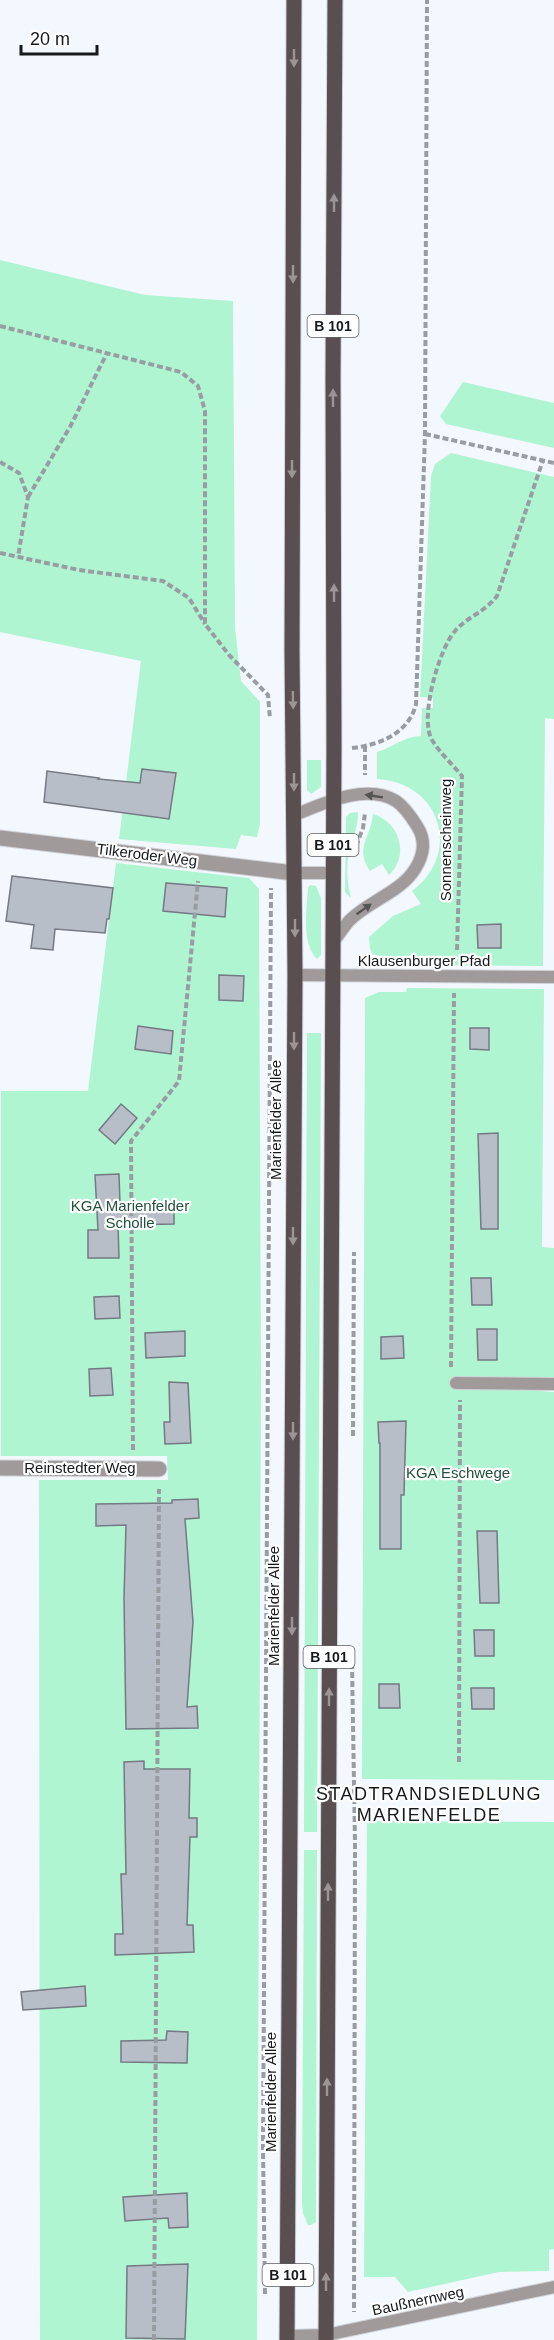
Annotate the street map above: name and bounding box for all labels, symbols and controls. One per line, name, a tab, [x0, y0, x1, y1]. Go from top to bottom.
scale bar	[21, 18, 98, 56]
text: 20 m	[30, 29, 70, 49]
one-way arrow	[289, 49, 299, 68]
one-way arrow	[329, 193, 339, 212]
one-way arrow	[288, 265, 298, 284]
road number: B 101	[308, 315, 358, 337]
one-way arrow	[328, 388, 338, 407]
one-way arrow	[287, 460, 297, 479]
one-way arrow	[329, 583, 339, 602]
one-way arrow	[288, 691, 298, 710]
one-way arrow	[289, 773, 299, 792]
street label: Sonnenscheinweg	[437, 779, 454, 901]
one-way arrow	[364, 791, 383, 800]
road number: B 101	[308, 834, 358, 856]
street label: Tilkeroder Weg	[96, 840, 198, 869]
one-way arrow	[356, 903, 372, 915]
one-way arrow	[290, 918, 300, 937]
street label: Klausenburger Pfad	[358, 952, 490, 969]
one-way arrow	[289, 1032, 299, 1051]
street label: Marienfelder Allee	[267, 1060, 284, 1180]
park label: KGA Marienfelder Scholle	[71, 1197, 189, 1231]
one-way arrow	[288, 1227, 298, 1246]
one-way arrow	[288, 1422, 298, 1441]
street label: Reinstedter Weg	[24, 1459, 136, 1476]
park label: KGA Eschwege	[406, 1464, 510, 1481]
street label: Marienfelder Allee	[265, 1546, 282, 1666]
one-way arrow	[287, 1617, 297, 1636]
road number: B 101	[304, 1646, 354, 1668]
one-way arrow	[324, 1687, 334, 1706]
district label: STADTRANDSIEDLUNG MARIENFELDE	[316, 1784, 542, 1825]
one-way arrow	[323, 1882, 333, 1901]
street label: Marienfelder Allee	[262, 2032, 279, 2152]
one-way arrow	[322, 2077, 332, 2096]
road number: B 101	[262, 2264, 314, 2286]
one-way arrow	[321, 2272, 331, 2291]
street label: Baußnernweg	[370, 2282, 465, 2319]

